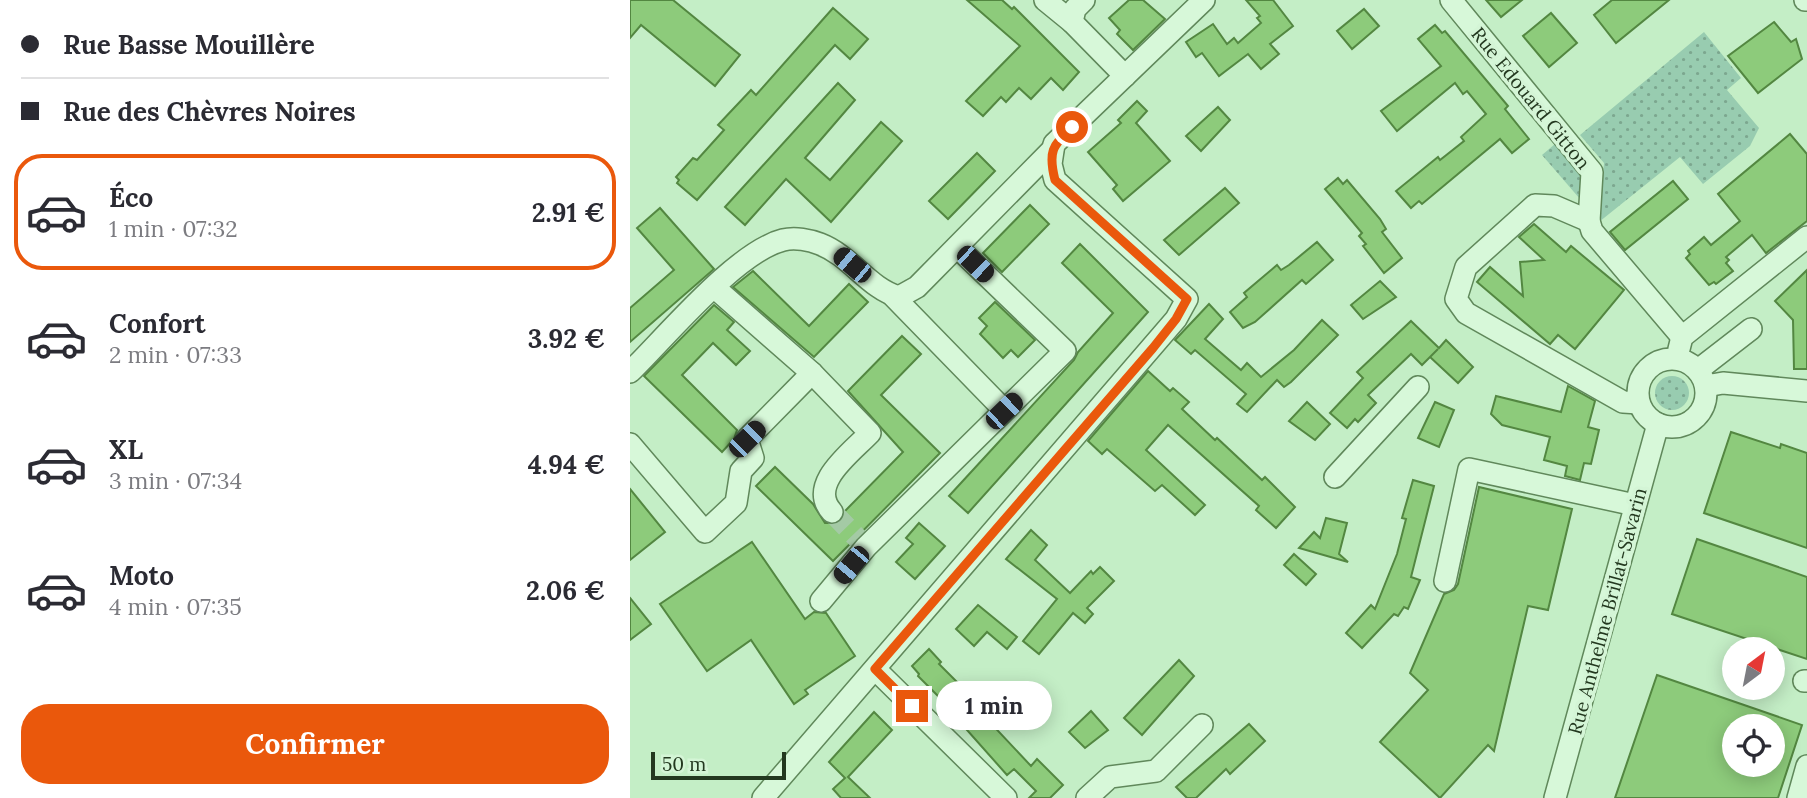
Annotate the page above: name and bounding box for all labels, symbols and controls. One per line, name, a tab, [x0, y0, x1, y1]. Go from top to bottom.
street label: Rue Edouard Gitton	[1466, 22, 1596, 174]
text: Rue Basse Mouillère	[63, 28, 315, 61]
text: Rue des Chèvres Noires	[63, 95, 356, 128]
route start	[1056, 111, 1088, 143]
icon: car	[25, 181, 88, 244]
text: Éco	[109, 181, 153, 214]
text: 2.91 €	[532, 196, 605, 229]
text: 1 min · 07:32	[109, 214, 238, 243]
car	[953, 242, 998, 286]
car	[830, 243, 875, 287]
icon: car	[25, 307, 88, 370]
text: Confort	[109, 307, 206, 340]
text: 3.92 €	[528, 322, 605, 355]
text: 2 min · 07:33	[109, 340, 242, 369]
car	[982, 389, 1027, 433]
car	[725, 417, 770, 461]
icon: car	[25, 433, 88, 496]
text: XL	[109, 433, 143, 466]
text: 4.94 €	[528, 448, 605, 481]
text: 3 min · 07:34	[109, 466, 242, 495]
street label: Rue Anthelme Brillat-Savarin	[1562, 485, 1652, 737]
car	[830, 542, 873, 588]
icon: car	[25, 559, 88, 622]
text: Moto	[109, 559, 174, 592]
text: 2.06 €	[526, 574, 605, 607]
text: 4 min · 07:35	[109, 592, 242, 621]
north arrow	[1722, 637, 1785, 700]
map controls	[1722, 637, 1785, 777]
callout: 1 min	[936, 682, 1052, 730]
route end	[896, 690, 928, 722]
text: 1 min	[965, 691, 1023, 720]
button: Confirmer	[21, 704, 609, 784]
button: locate	[1722, 714, 1785, 777]
scale bar	[651, 749, 786, 781]
text: 50 m	[662, 752, 706, 776]

